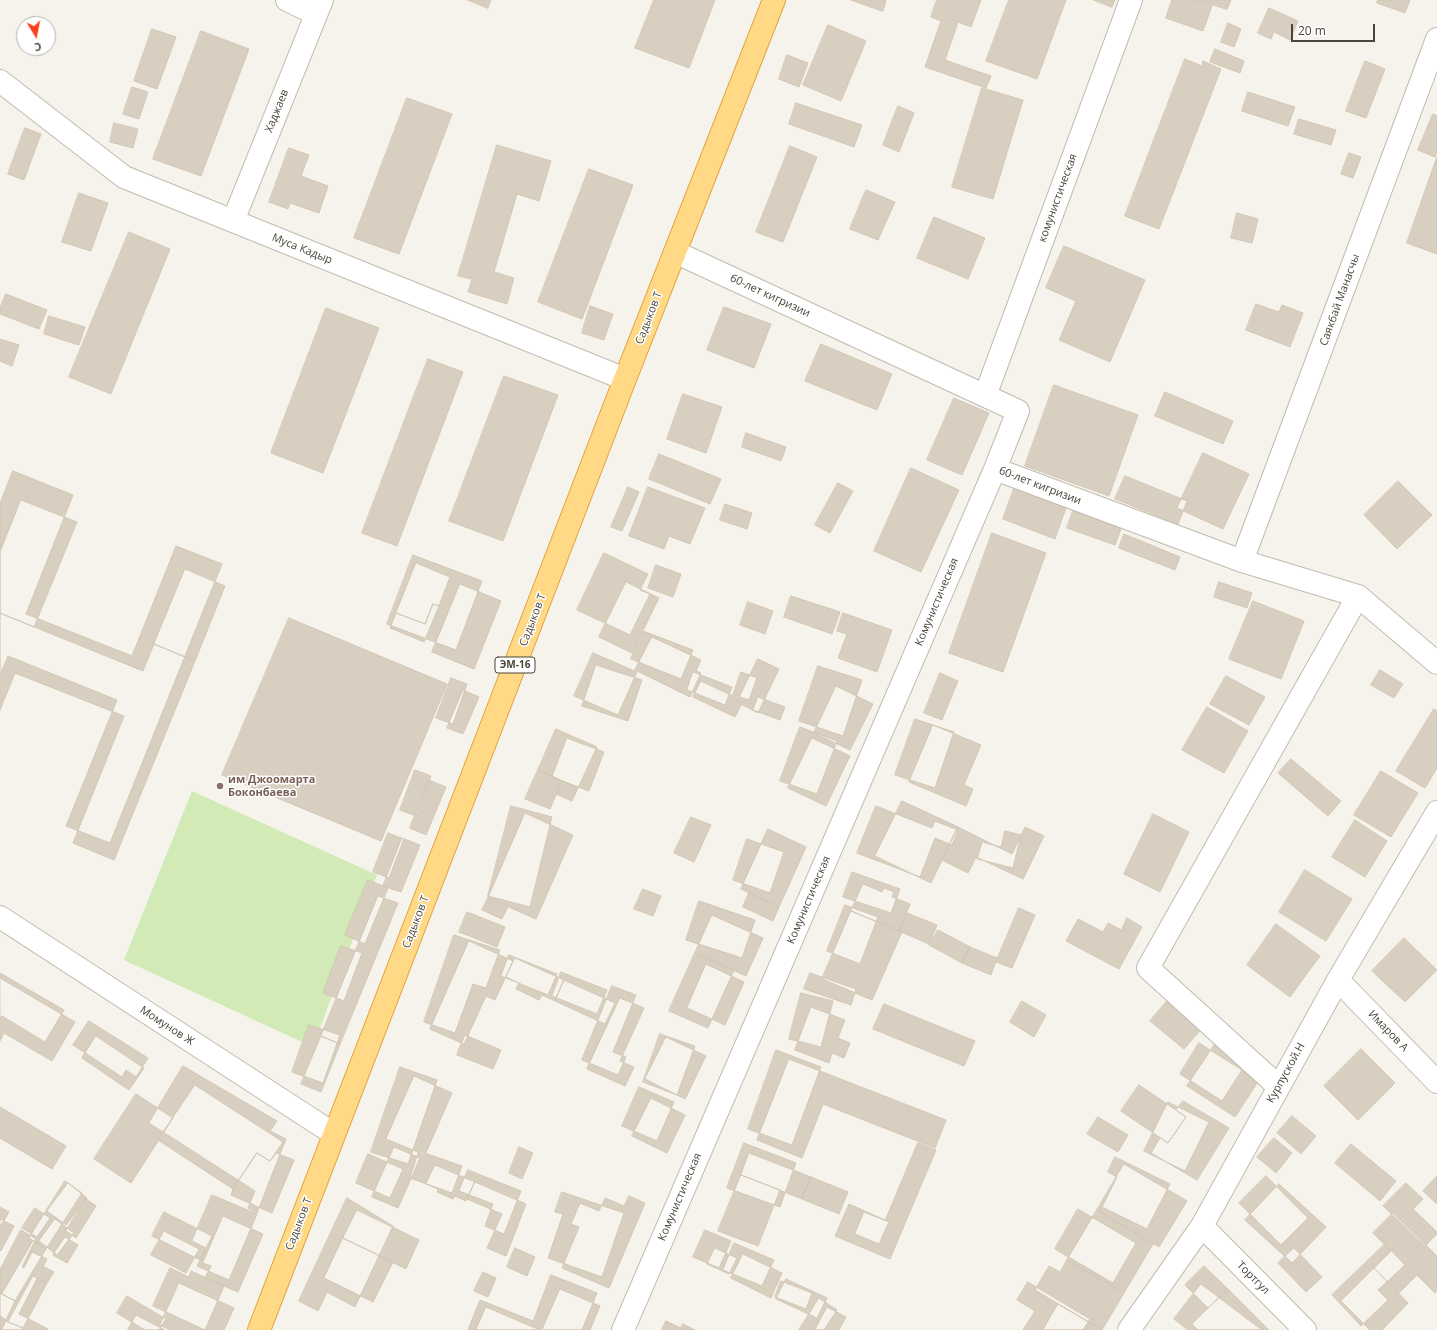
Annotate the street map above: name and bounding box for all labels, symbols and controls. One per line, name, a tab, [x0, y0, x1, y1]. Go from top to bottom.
north arrow	[16, 16, 56, 56]
scale bar	[1293, 16, 1377, 42]
text: 20 m	[1298, 22, 1326, 39]
text: С	[33, 39, 43, 55]
street label: Хаджаев	[262, 87, 292, 135]
street label: комунистическая	[1036, 152, 1080, 244]
street label: Муса Кадыр	[270, 231, 334, 267]
street label: Саякбай Манасчы	[1317, 252, 1363, 348]
street label: 60-лет кигризии	[728, 272, 812, 320]
street label: Садыков Т	[633, 290, 665, 346]
street label: 60-лет кигризии	[997, 464, 1083, 508]
street label: Комунистическая	[913, 556, 961, 648]
street label: Садыков Т	[517, 592, 549, 648]
road number: ЭМ-16	[495, 657, 535, 673]
place label: им Джоомарта Боконбаева	[228, 773, 315, 799]
marker: им Джоомарта Боконбаева	[215, 781, 225, 791]
street label: Комунистическая	[785, 854, 833, 946]
street label: Садыков Т	[400, 894, 432, 950]
street label: Момунов Ж	[137, 1004, 197, 1048]
street label: Имаров А	[1365, 1008, 1411, 1054]
street label: Курпуской.Н	[1264, 1041, 1308, 1105]
street label: Комунистическая	[656, 1151, 704, 1243]
street label: Садыков Т	[283, 1196, 315, 1252]
street label: Тортгул	[1234, 1259, 1272, 1297]

